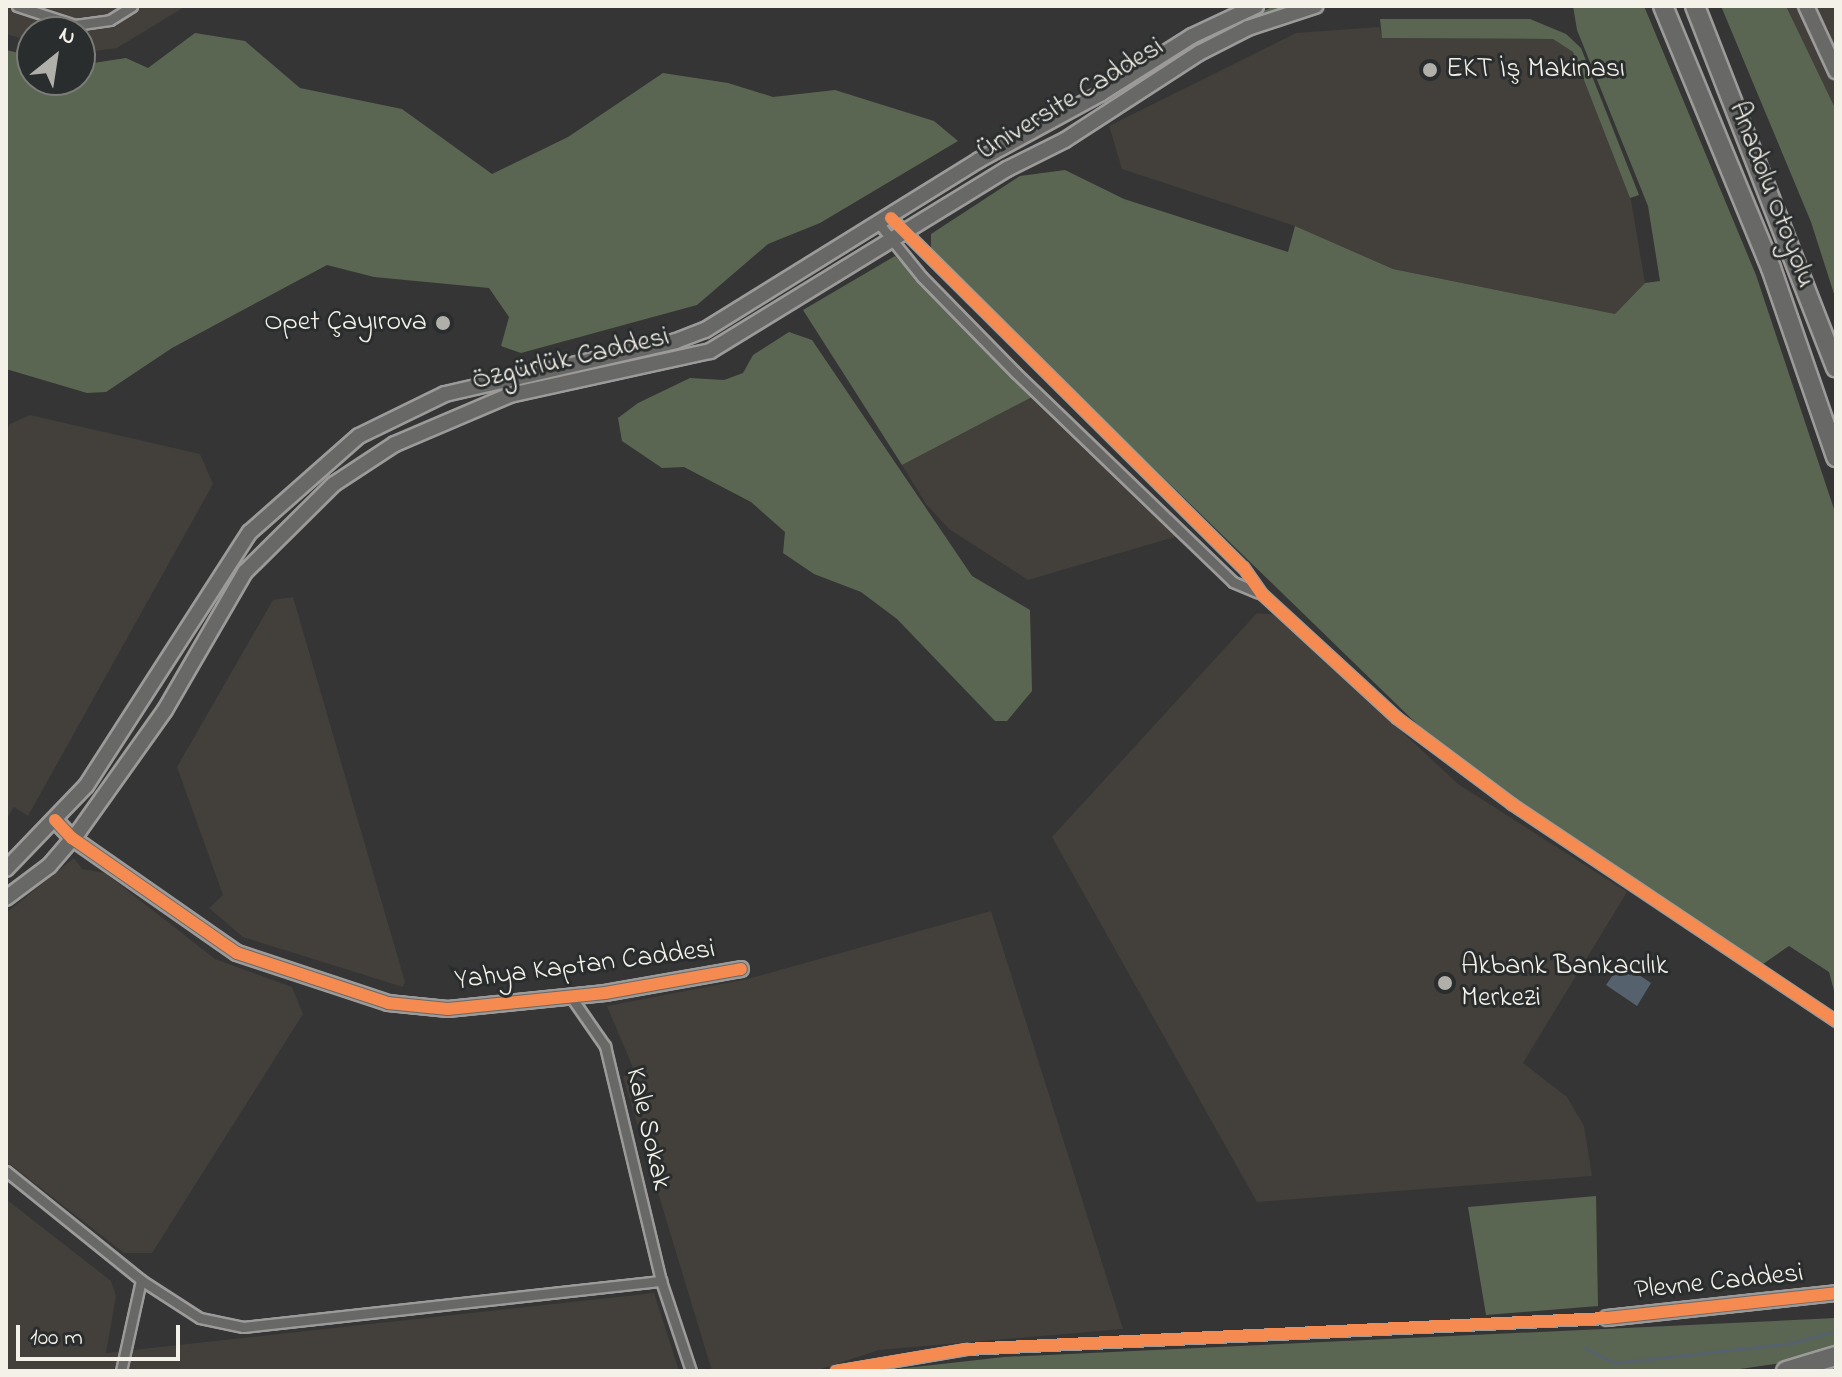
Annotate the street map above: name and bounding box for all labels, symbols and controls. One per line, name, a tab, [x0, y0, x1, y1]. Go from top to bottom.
north arrow	[16, 16, 96, 96]
text: N	[53, 19, 81, 55]
street label: Üniversite Caddesi	[972, 31, 1170, 169]
place label: EKT İş Makinası	[1446, 53, 1625, 87]
marker: EKT İş Makinası	[1421, 61, 1439, 79]
street label: Anadolu Otoyolu	[1720, 97, 1822, 293]
place label: Opet Çayırova	[264, 306, 427, 340]
marker: Opet Çayırova	[434, 314, 452, 332]
street label: Özgürlük Caddesi	[469, 321, 673, 399]
street label: Yahya Kaptan Caddesi	[453, 933, 717, 999]
place label: Akbank Bankacılık Merkezi	[1461, 950, 1668, 1016]
marker: Akbank Bankacılık Merkezi	[1436, 974, 1454, 992]
street label: Kale Sokak	[617, 1065, 677, 1193]
street label: Plevne Caddesi	[1633, 1257, 1805, 1309]
scale bar	[20, 1309, 184, 1359]
text: 100 m	[30, 1321, 83, 1356]

